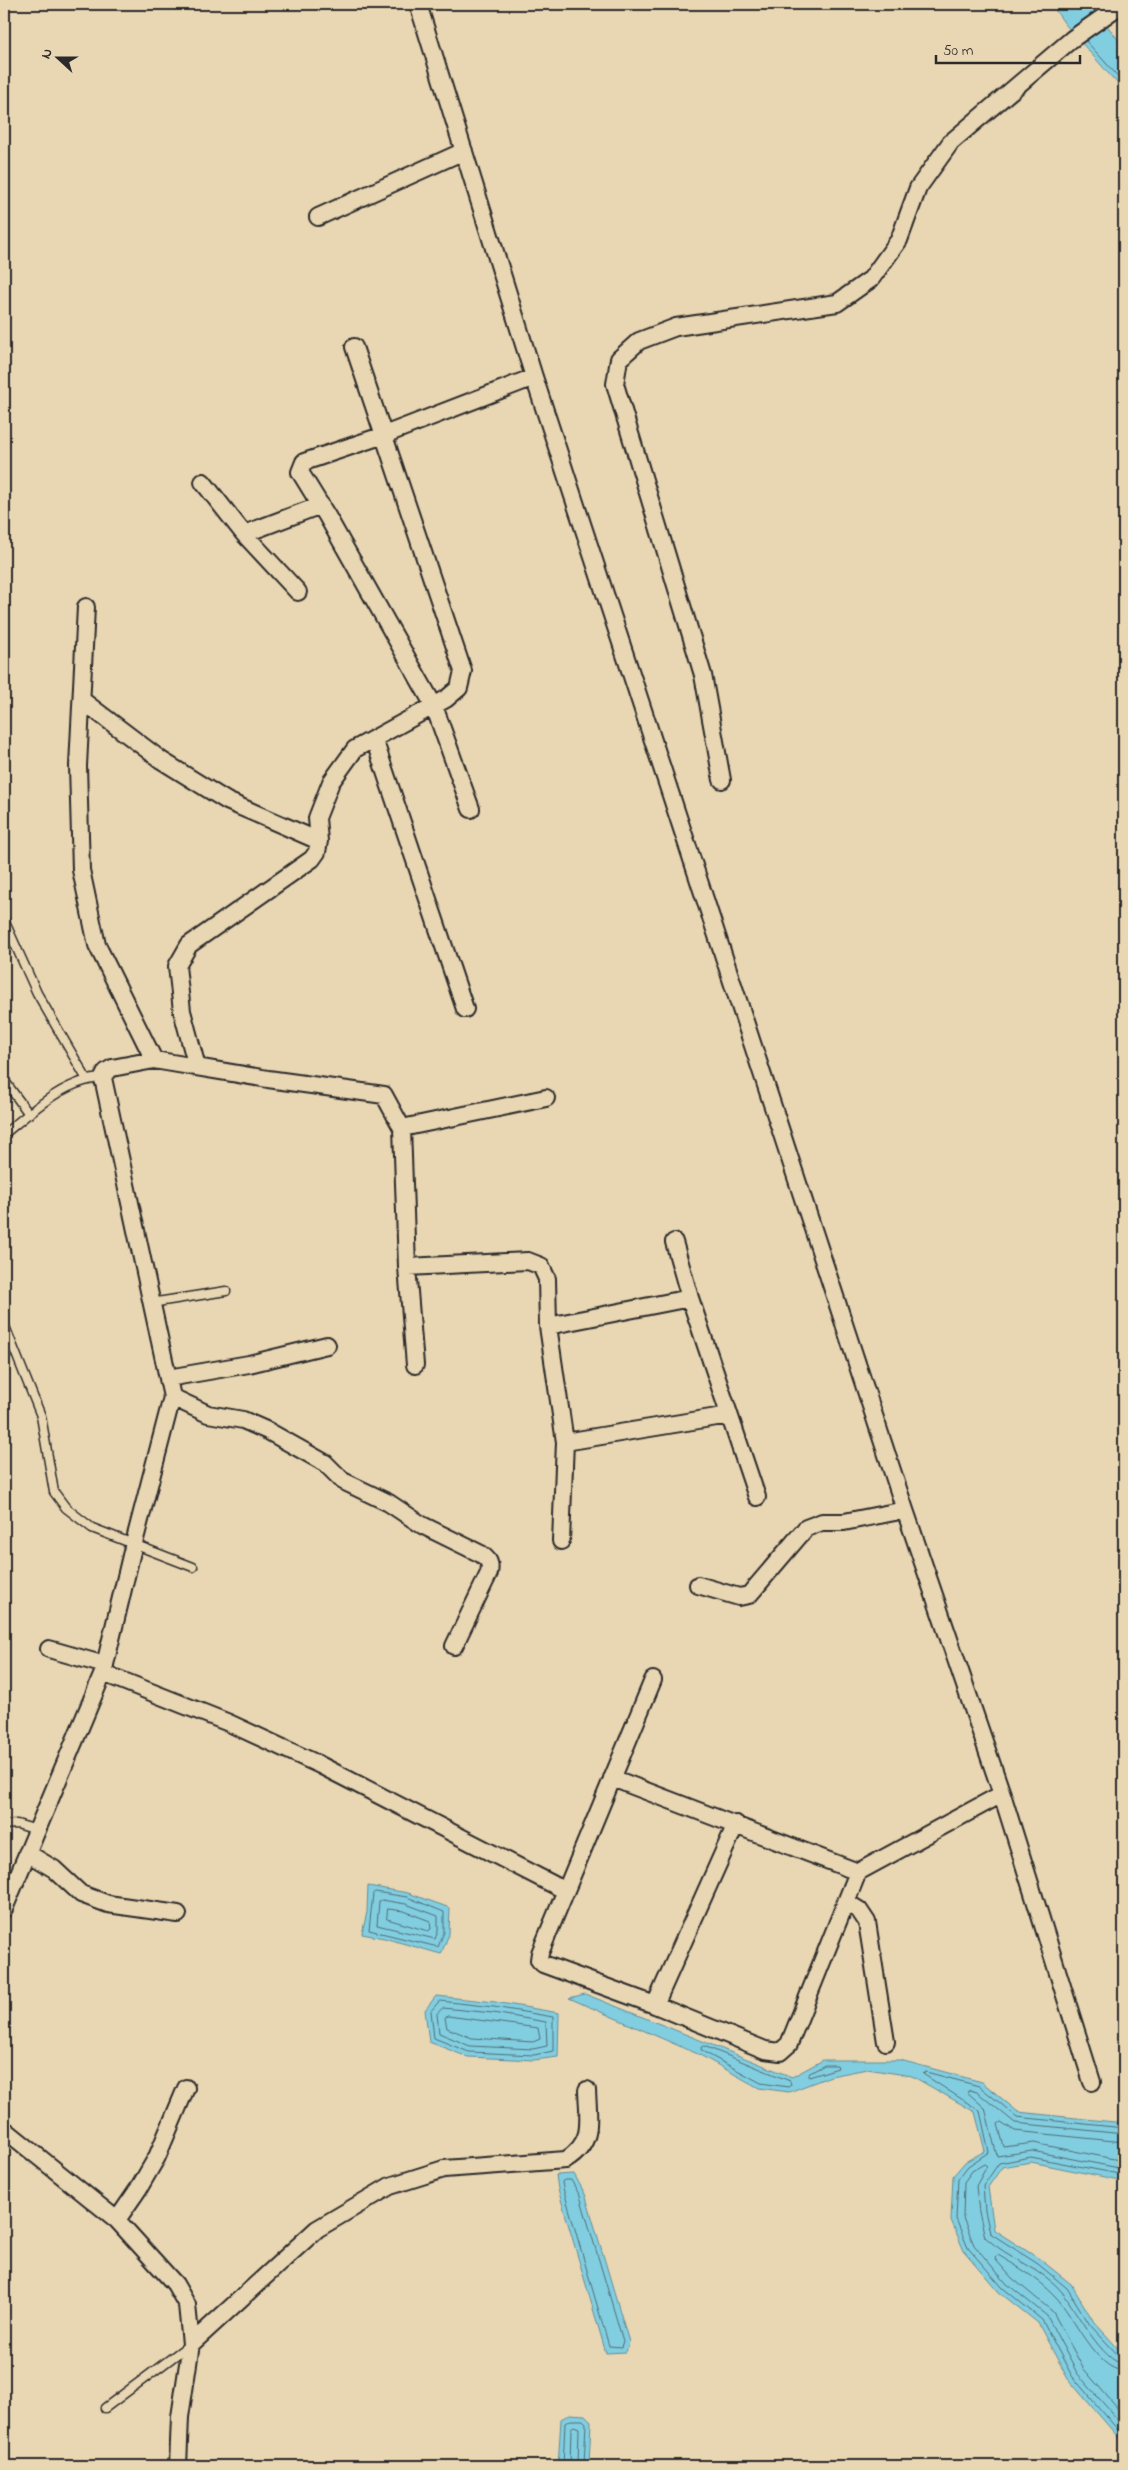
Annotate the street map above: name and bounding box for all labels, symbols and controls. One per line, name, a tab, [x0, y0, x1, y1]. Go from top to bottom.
north arrow	[32, 32, 82, 82]
scale bar	[936, 32, 1079, 64]
text: 50 m	[943, 40, 974, 62]
text: N	[36, 46, 59, 62]

